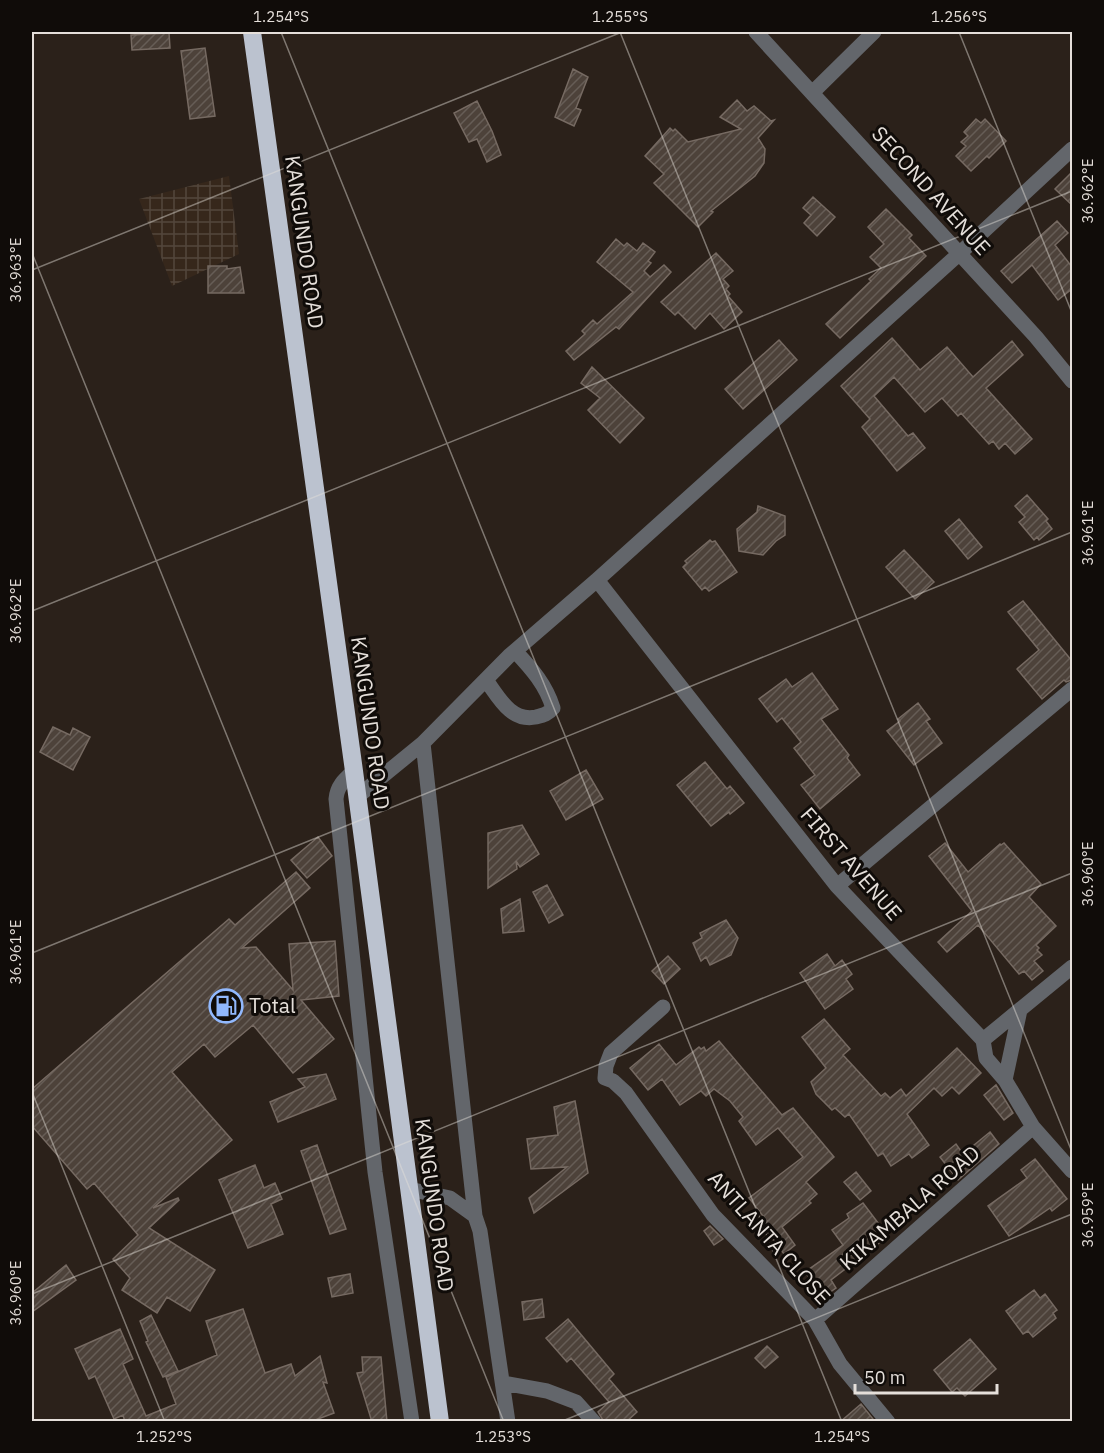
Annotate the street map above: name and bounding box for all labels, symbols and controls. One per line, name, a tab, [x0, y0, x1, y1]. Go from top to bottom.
text: 1.254°S	[253, 7, 309, 26]
text: 1.255°S	[592, 7, 648, 26]
text: 1.256°S	[931, 7, 987, 26]
street label: SECOND AVENUE	[866, 120, 997, 261]
street label: KANGUNDO ROAD	[279, 153, 331, 330]
text: 36.962°E	[1078, 159, 1097, 223]
text: 36.963°E	[6, 238, 25, 302]
text: 36.961°E	[1078, 501, 1097, 565]
text: 36.962°E	[6, 579, 25, 643]
street label: KANGUNDO ROAD	[345, 634, 397, 811]
street label: FIRST AVENUE	[795, 801, 909, 926]
text: 36.960°E	[1078, 842, 1097, 906]
text: 36.961°E	[6, 920, 25, 984]
fuel station icon: Total	[208, 988, 244, 1024]
place label: Total	[249, 991, 296, 1019]
street label: KANGUNDO ROAD	[409, 1116, 461, 1293]
street label: KIKAMBALA ROAD	[833, 1139, 985, 1276]
street label: ANTLANTA CLOSE	[702, 1164, 837, 1310]
text: 36.959°E	[1078, 1183, 1097, 1247]
text: 36.960°E	[6, 1261, 25, 1325]
scale bar	[855, 1357, 998, 1395]
text: 50 m	[864, 1366, 906, 1389]
text: 1.252°S	[136, 1427, 192, 1446]
text: 1.253°S	[475, 1427, 531, 1446]
text: 1.254°S	[814, 1427, 870, 1446]

